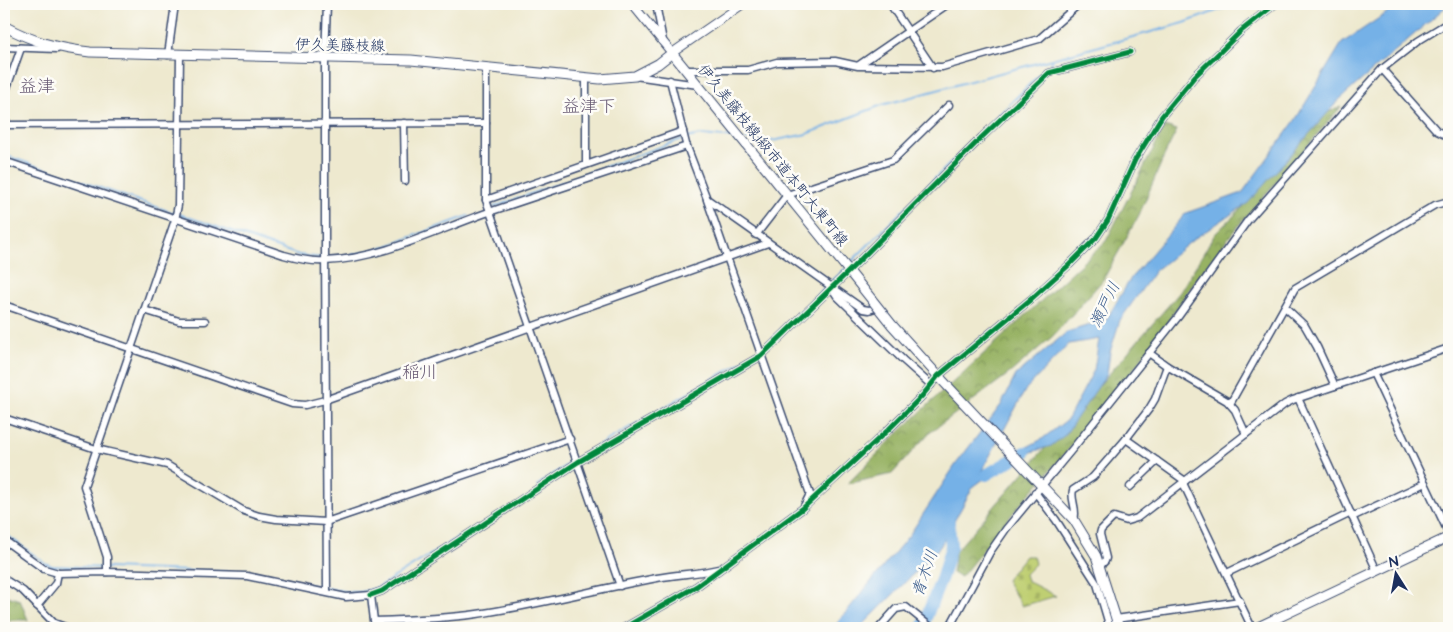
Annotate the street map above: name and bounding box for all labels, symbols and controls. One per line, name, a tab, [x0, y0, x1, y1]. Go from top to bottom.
street label: 伊久美藤枝線	[295, 34, 385, 57]
street label: 伊久美藤枝線;1級市道本町大東町線	[692, 60, 853, 251]
district label: 益津	[19, 74, 55, 99]
district label: 益津下	[562, 94, 616, 119]
water label: 瀬戸川	[1084, 278, 1125, 331]
district label: 稲川	[402, 360, 438, 385]
water label: 青木川	[907, 547, 943, 600]
north arrow	[1370, 550, 1420, 600]
text: N	[1387, 552, 1400, 573]

